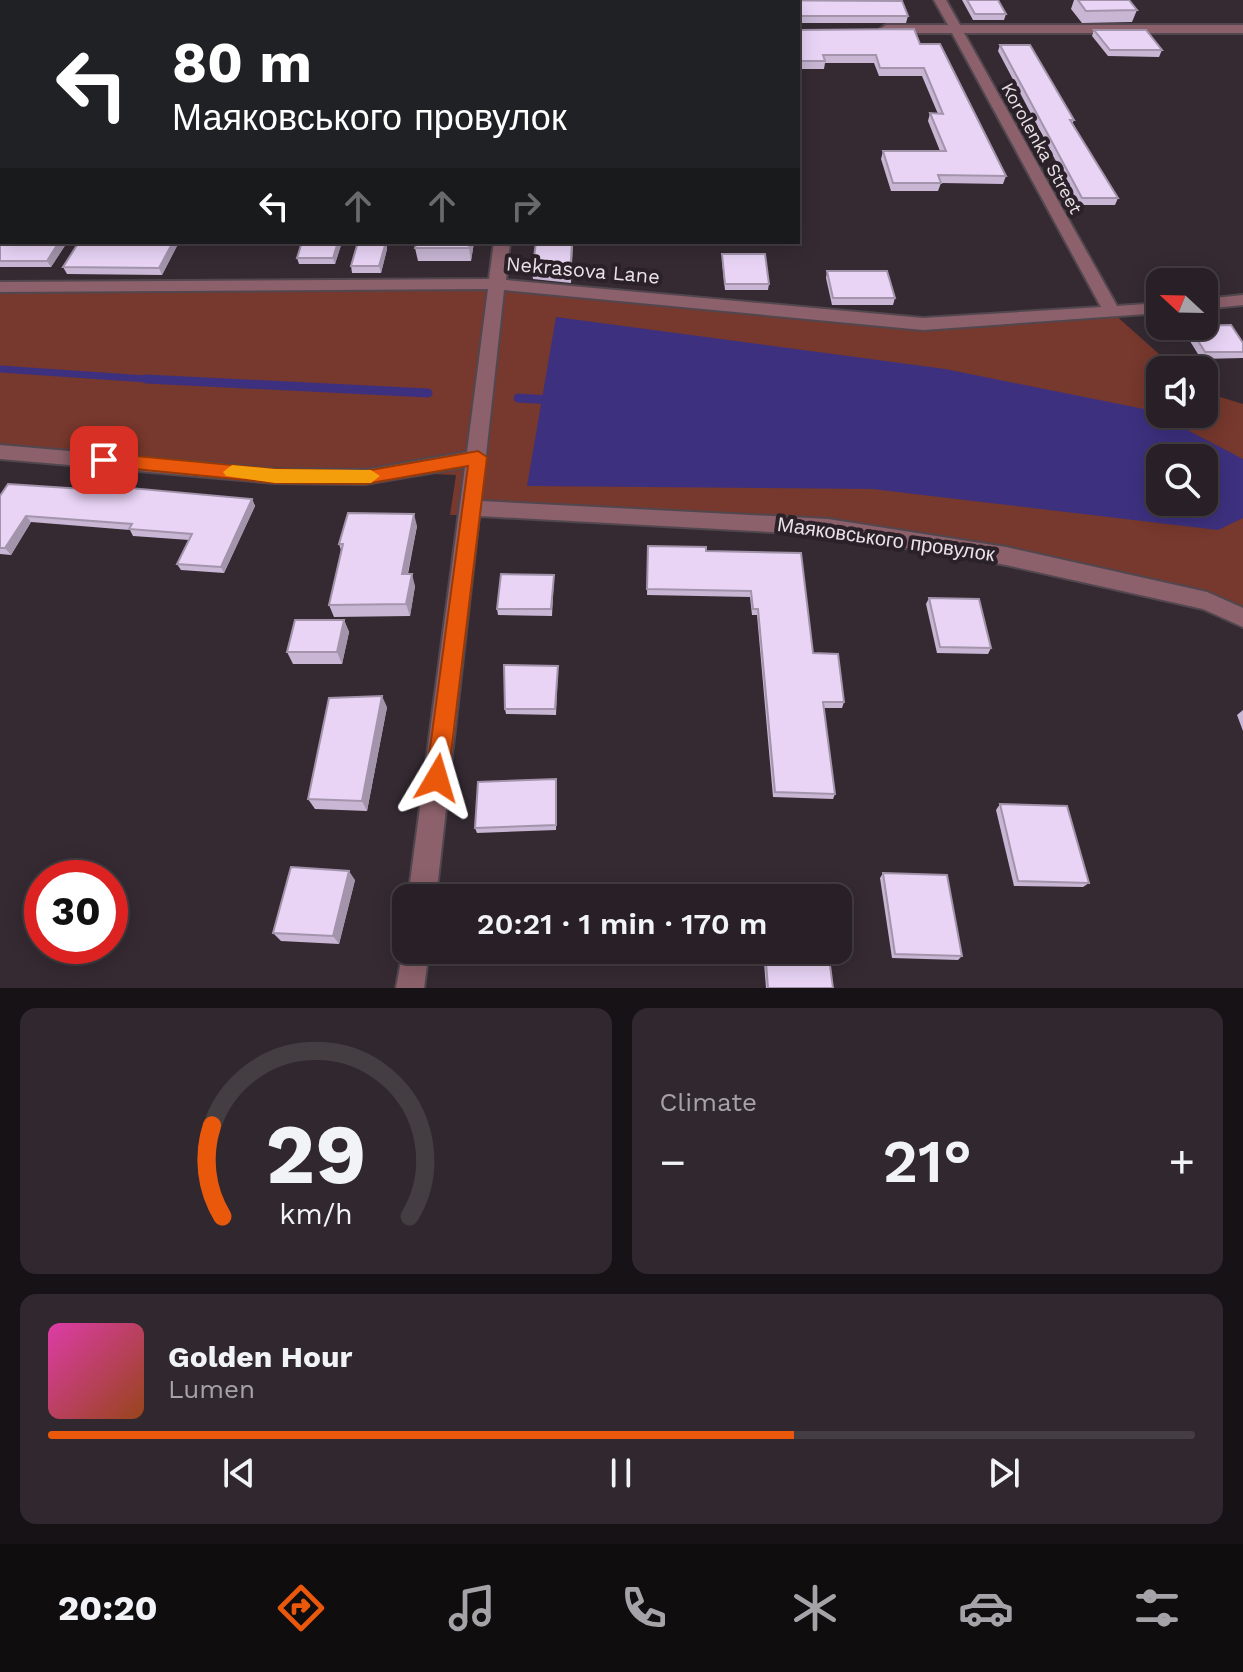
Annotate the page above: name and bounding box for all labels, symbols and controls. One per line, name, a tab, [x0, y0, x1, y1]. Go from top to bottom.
text: 80 m	[172, 30, 312, 96]
icon: left	[40, 32, 144, 136]
street label: Korolenka Street	[997, 79, 1087, 218]
text: Маяковського провулок	[172, 97, 567, 139]
icon: left	[252, 184, 296, 228]
icon: ahead	[336, 184, 380, 228]
icon: ahead	[420, 184, 464, 228]
icon: right	[504, 184, 548, 228]
street label: Nekrasova Lane	[505, 251, 661, 289]
north arrow	[1146, 268, 1218, 340]
map controls	[1146, 268, 1218, 516]
button: sound	[1146, 356, 1218, 428]
pin	[70, 426, 138, 494]
icon: arrive	[82, 438, 126, 482]
button: search	[1146, 444, 1218, 516]
street label: Маяковського провулок	[776, 512, 996, 566]
position arrow	[395, 736, 479, 820]
speed limit sign: 30	[24, 860, 128, 964]
text: 20:21 · 1 min · 170 m	[477, 906, 767, 941]
text: Climate	[660, 1087, 757, 1117]
text: 29	[265, 1106, 366, 1203]
text: 21°	[883, 1126, 972, 1197]
text: −	[660, 1136, 686, 1188]
text: +	[1168, 1136, 1195, 1188]
text: km/h	[279, 1197, 353, 1231]
text: Golden Hour	[168, 1339, 352, 1374]
text: Lumen	[168, 1374, 255, 1404]
icon: previous	[217, 1451, 261, 1495]
icon: pause	[599, 1451, 643, 1495]
icon: next	[982, 1451, 1026, 1495]
icon: directions	[273, 1580, 329, 1636]
icon: music	[444, 1580, 500, 1636]
icon: phone	[616, 1580, 672, 1636]
icon: climate	[787, 1580, 843, 1636]
icon: car	[958, 1580, 1014, 1636]
icon: filters	[1129, 1580, 1185, 1636]
text: 20:20	[58, 1587, 158, 1629]

